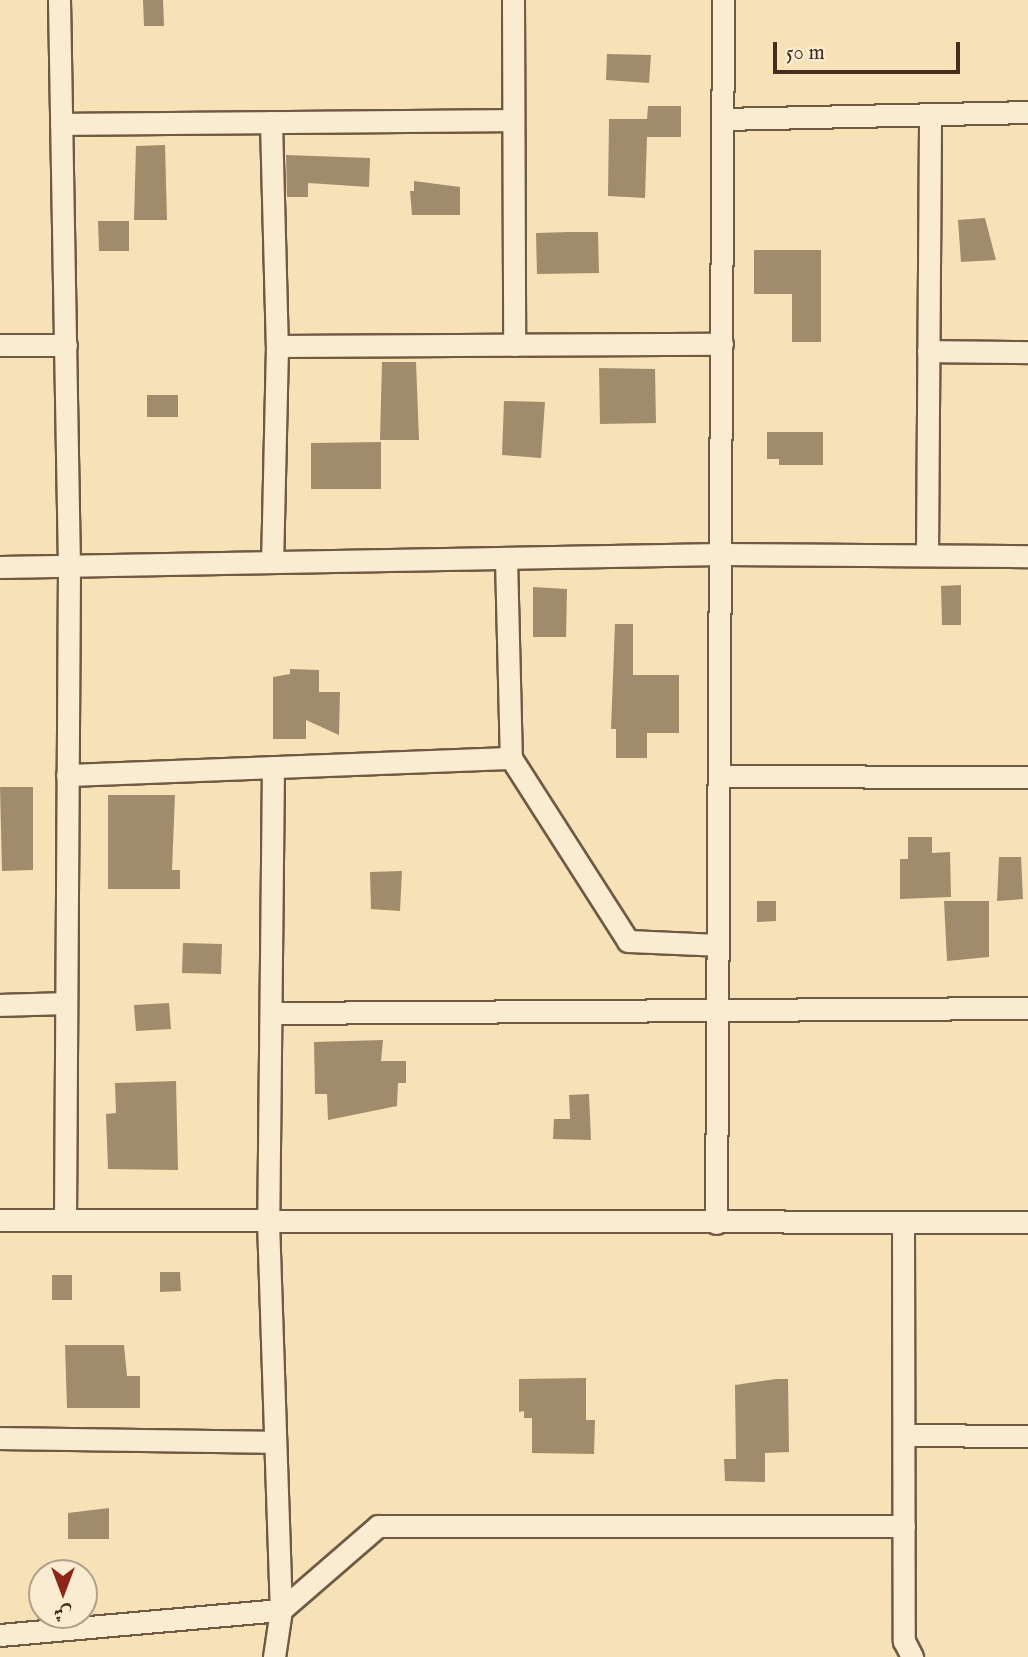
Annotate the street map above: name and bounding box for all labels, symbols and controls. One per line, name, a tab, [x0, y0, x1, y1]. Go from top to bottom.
scale bar	[776, 28, 963, 72]
text: 50 m	[786, 40, 825, 67]
north arrow	[28, 1559, 98, 1629]
text: ش	[54, 1601, 72, 1625]

